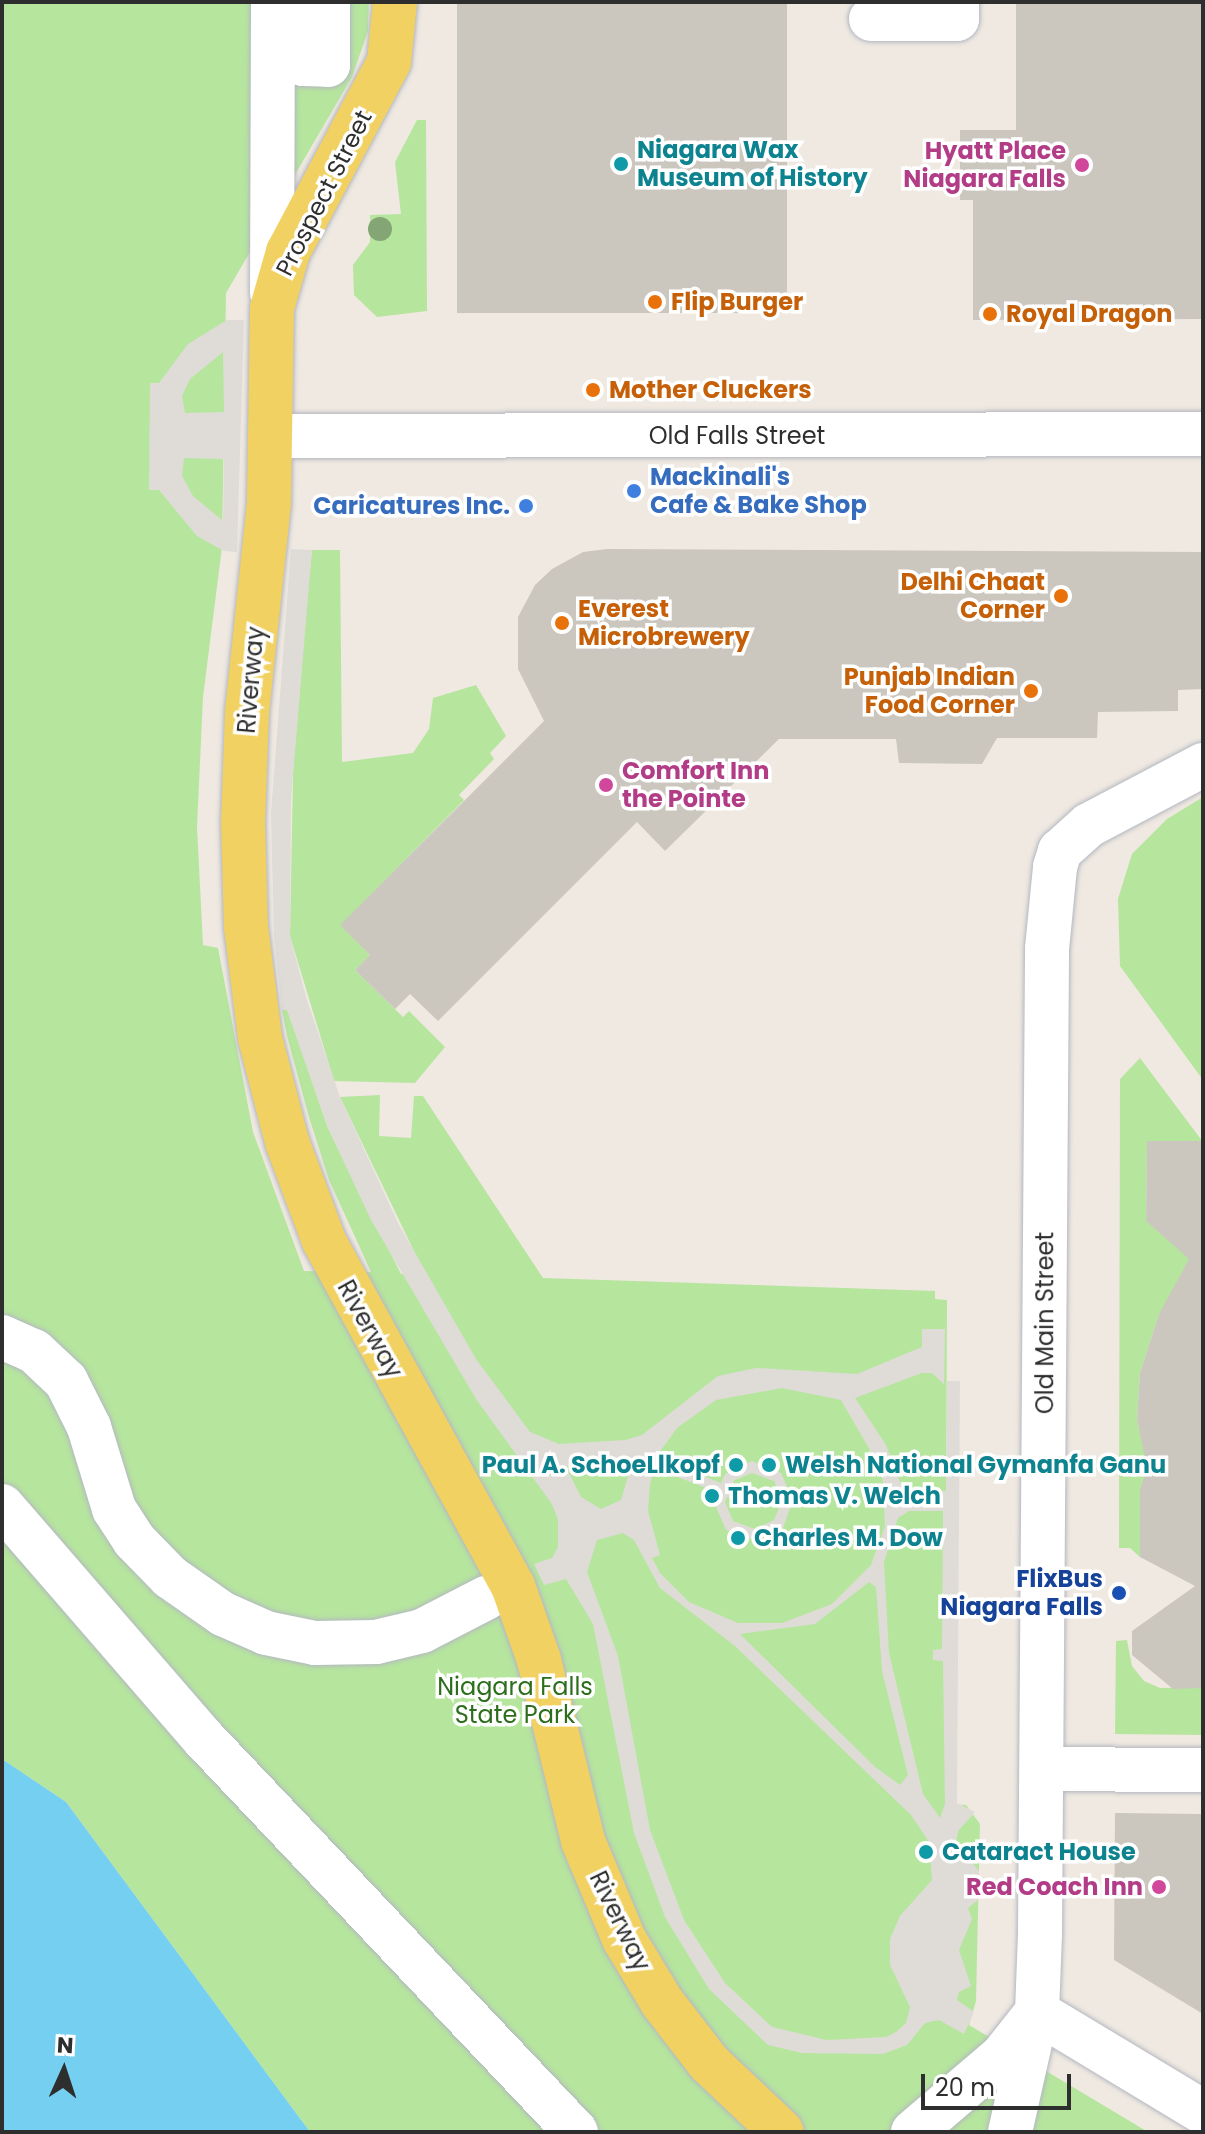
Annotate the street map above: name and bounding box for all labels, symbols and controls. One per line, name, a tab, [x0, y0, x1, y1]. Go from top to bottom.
street label: Prospect Street	[270, 105, 378, 281]
place label: Niagara Wax Museum of History	[637, 136, 868, 192]
place label: Hyatt Place Niagara Falls	[903, 137, 1066, 193]
marker: Niagara Wax Museum of History	[612, 155, 630, 173]
marker: Hyatt Place Niagara Falls	[1073, 156, 1091, 174]
place label: Flip Burger	[671, 288, 803, 316]
marker: Flip Burger	[646, 293, 664, 311]
place label: Royal Dragon	[1006, 300, 1172, 328]
marker: Royal Dragon	[981, 305, 999, 323]
place label: Mother Cluckers	[609, 376, 812, 404]
marker: Mother Cluckers	[584, 381, 602, 399]
street label: Old Falls Street	[649, 422, 825, 450]
place label: Mackinali's Cafe & Bake Shop	[650, 463, 867, 519]
marker: Mackinali's Cafe & Bake Shop	[625, 482, 643, 500]
place label: Caricatures Inc.	[313, 492, 510, 520]
marker: Caricatures Inc.	[517, 497, 535, 515]
place label: Delhi Chaat Corner	[901, 568, 1045, 624]
marker: Delhi Chaat Corner	[1052, 587, 1070, 605]
place label: Everest Microbrewery	[578, 595, 750, 651]
marker: Everest Microbrewery	[553, 614, 571, 632]
street label: Riverway	[232, 625, 270, 735]
place label: Punjab Indian Food Corner	[844, 663, 1015, 719]
marker: Punjab Indian Food Corner	[1022, 682, 1040, 700]
place label: Comfort Inn the Pointe	[622, 757, 769, 813]
marker: Comfort Inn the Pointe	[597, 776, 615, 794]
street label: Old Main Street	[1031, 1232, 1059, 1414]
street label: Riverway	[331, 1275, 409, 1383]
place label: Paul A. SchoeLlkopf	[482, 1451, 720, 1479]
place label: Welsh National Gymanfa Ganu	[785, 1451, 1166, 1479]
marker: Paul A. SchoeLlkopf	[727, 1456, 745, 1474]
marker: Welsh National Gymanfa Ganu	[760, 1456, 778, 1474]
place label: Thomas V. Welch	[728, 1482, 941, 1510]
marker: Thomas V. Welch	[703, 1487, 721, 1505]
place label: Charles M. Dow	[754, 1524, 943, 1552]
marker: Charles M. Dow	[729, 1529, 747, 1547]
place label: FlixBus Niagara Falls	[940, 1565, 1103, 1621]
marker: FlixBus Niagara Falls	[1110, 1584, 1128, 1602]
park label: Niagara Falls State Park	[437, 1673, 593, 1729]
place label: Cataract House	[942, 1838, 1136, 1866]
marker: Cataract House	[917, 1843, 935, 1861]
street label: Riverway	[584, 1867, 656, 1975]
place label: Red Coach Inn	[966, 1873, 1143, 1901]
marker: Red Coach Inn	[1150, 1878, 1168, 1896]
north arrow	[24, 2030, 104, 2110]
text: N	[56, 2030, 74, 2061]
scale bar	[925, 2058, 1075, 2108]
text: 20 m	[935, 2071, 995, 2104]

